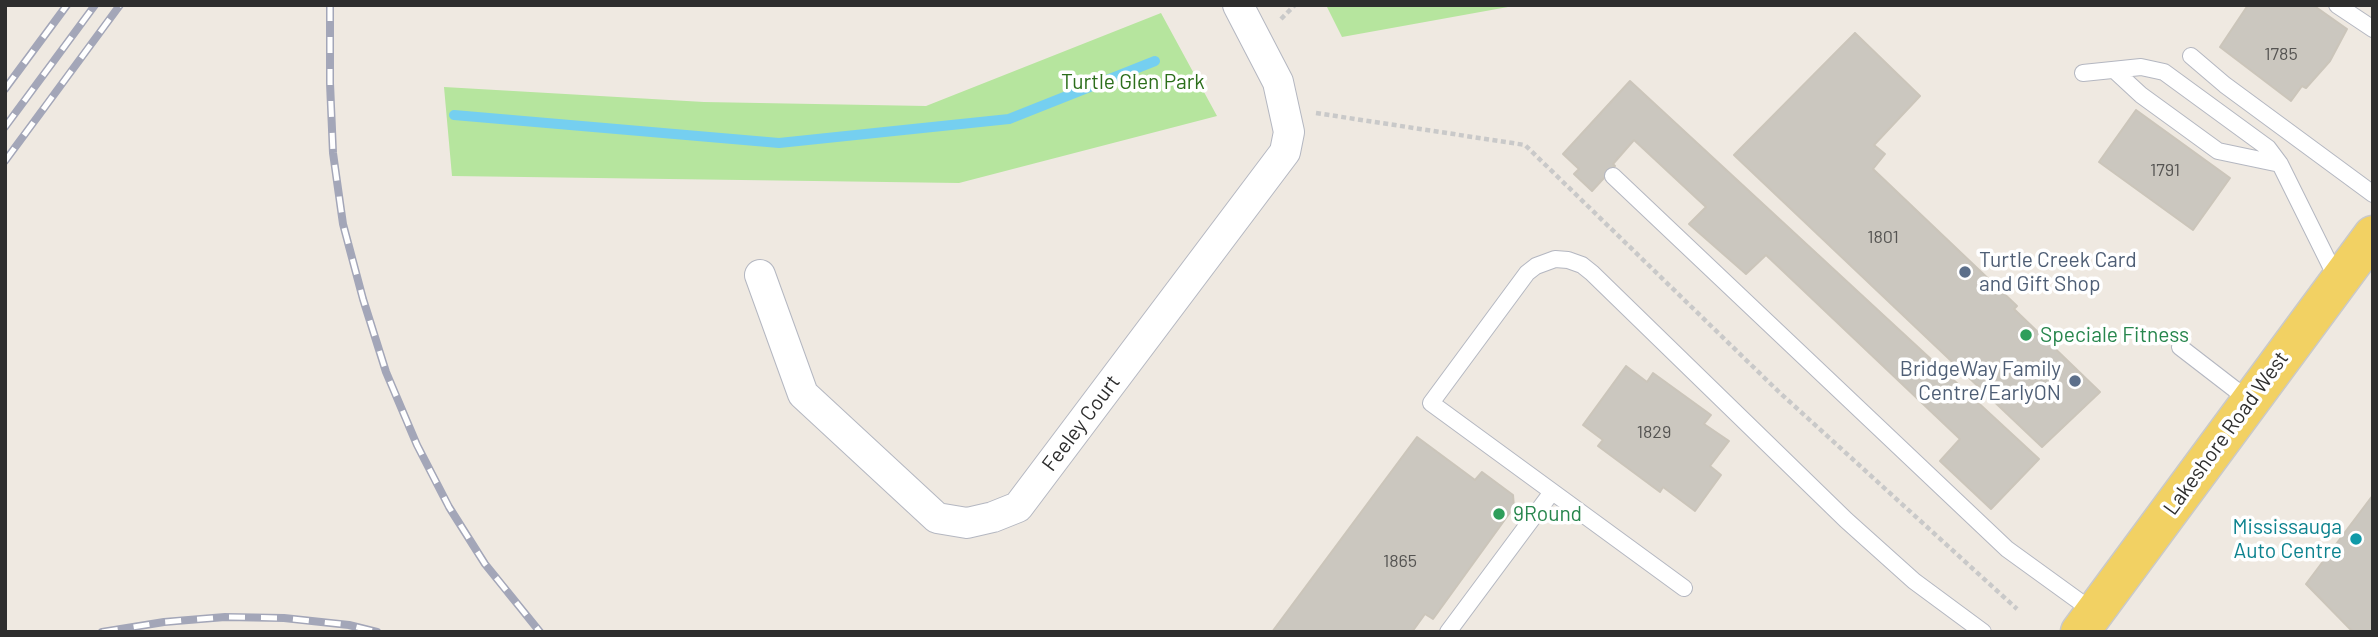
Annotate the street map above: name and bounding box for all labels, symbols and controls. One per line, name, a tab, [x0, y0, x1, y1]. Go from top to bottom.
house number: 1785	[2264, 43, 2298, 65]
park label: Turtle Glen Park	[1061, 69, 1205, 95]
house number: 1791	[2150, 159, 2180, 181]
house number: 1801	[1867, 226, 1899, 248]
place label: Turtle Creek Card and Gift Shop	[1979, 247, 2137, 297]
marker: Turtle Creek Card and Gift Shop	[1957, 264, 1973, 280]
place label: Speciale Fitness	[2040, 322, 2189, 348]
marker: Speciale Fitness	[2018, 327, 2034, 343]
street label: Lakeshore Road West	[2158, 346, 2294, 520]
place label: BridgeWay Family Centre/EarlyON	[1900, 356, 2061, 406]
street label: Feeley Court	[1037, 370, 1125, 476]
marker: BridgeWay Family Centre/EarlyON	[2067, 373, 2083, 389]
house number: 1829	[1637, 421, 1671, 443]
place label: 9Round	[1513, 501, 1582, 527]
marker: 9Round	[1491, 506, 1507, 522]
place label: Mississauga Auto Centre	[2233, 514, 2342, 564]
marker: Mississauga Auto Centre	[2348, 531, 2364, 547]
house number: 1865	[1383, 550, 1417, 572]

